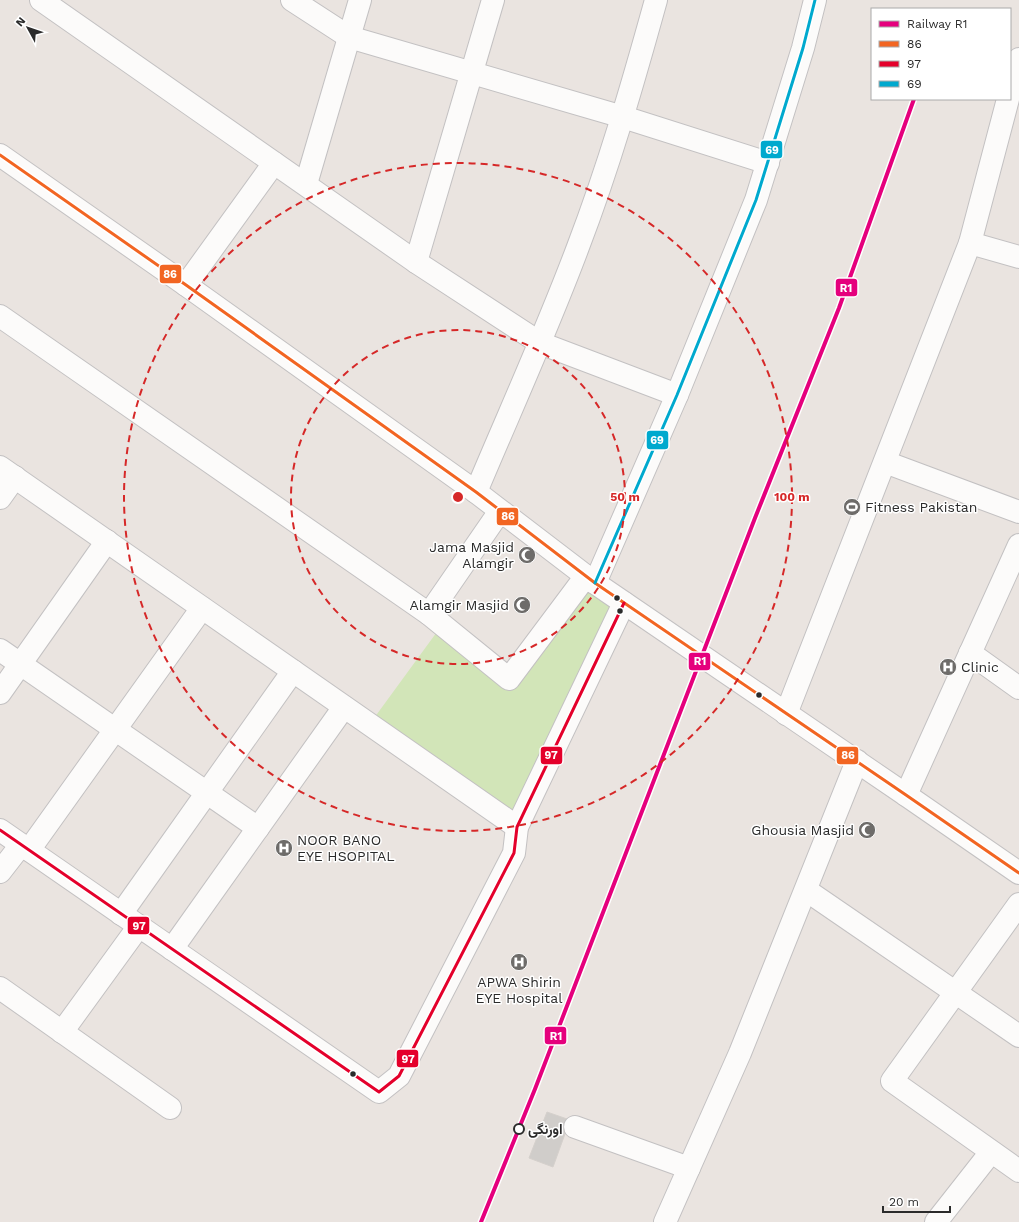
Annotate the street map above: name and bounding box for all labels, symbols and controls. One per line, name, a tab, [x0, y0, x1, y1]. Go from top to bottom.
north arrow	[8, 8, 48, 48]
legend	[871, 8, 1011, 100]
text: N	[13, 15, 28, 29]
text: Railway R1	[907, 17, 967, 31]
text: 86	[907, 37, 922, 51]
text: 97	[907, 57, 921, 71]
text: 69	[907, 77, 922, 91]
line badge: 69	[760, 140, 783, 159]
text: 69	[765, 144, 779, 157]
line badge: 86	[159, 264, 182, 284]
text: 86	[163, 268, 177, 281]
line badge: R1	[835, 278, 858, 297]
text: R1	[840, 282, 852, 295]
line badge: 69	[646, 430, 669, 450]
text: 69	[650, 434, 664, 447]
centre of rings	[451, 490, 465, 504]
text: 50 m	[610, 490, 640, 504]
text: 100 m	[774, 490, 810, 504]
sports icon: Fitness Pakistan	[842, 497, 862, 517]
place label: Fitness Pakistan	[865, 499, 977, 515]
line badge: 86	[496, 507, 519, 526]
text: 86	[501, 510, 515, 523]
place label: Jama Masjid Alamgir	[429, 539, 514, 571]
mosque icon: Jama Masjid Alamgir	[517, 545, 537, 565]
unlabelled marker	[612, 593, 622, 603]
mosque icon: Alamgir Masjid	[512, 595, 532, 615]
place label: Alamgir Masjid	[409, 597, 509, 613]
unlabelled marker	[615, 606, 625, 616]
line badge: R1	[688, 652, 711, 671]
text: R1	[694, 655, 706, 668]
hospital icon: Clinic	[938, 657, 958, 677]
place label: Clinic	[961, 659, 999, 675]
unlabelled marker	[754, 690, 764, 700]
line badge: 97	[540, 746, 563, 765]
line badge: 86	[836, 746, 859, 765]
text: 97	[544, 749, 558, 762]
text: 86	[841, 749, 855, 762]
mosque icon: Ghousia Masjid	[857, 820, 877, 840]
place label: Ghousia Masjid	[751, 822, 854, 838]
place label: NOOR BANO EYE HSOPITAL	[297, 832, 395, 864]
hospital icon: NOOR BANO EYE HSOPITAL	[274, 838, 294, 858]
line badge: 97	[127, 916, 150, 935]
text: 97	[132, 920, 146, 933]
hospital icon: APWA Shirin EYE Hospital	[509, 952, 529, 972]
place label: APWA Shirin EYE Hospital	[476, 974, 563, 1006]
line badge: R1	[544, 1026, 567, 1045]
text: R1	[550, 1030, 562, 1043]
line badge: 97	[396, 1049, 419, 1068]
text: 97	[401, 1053, 415, 1066]
unlabelled marker	[348, 1069, 358, 1079]
place label: اورنگی	[528, 1121, 563, 1138]
marker: اورنگی	[513, 1123, 525, 1135]
scale bar	[883, 1188, 950, 1214]
text: 20 m	[889, 1195, 919, 1209]

